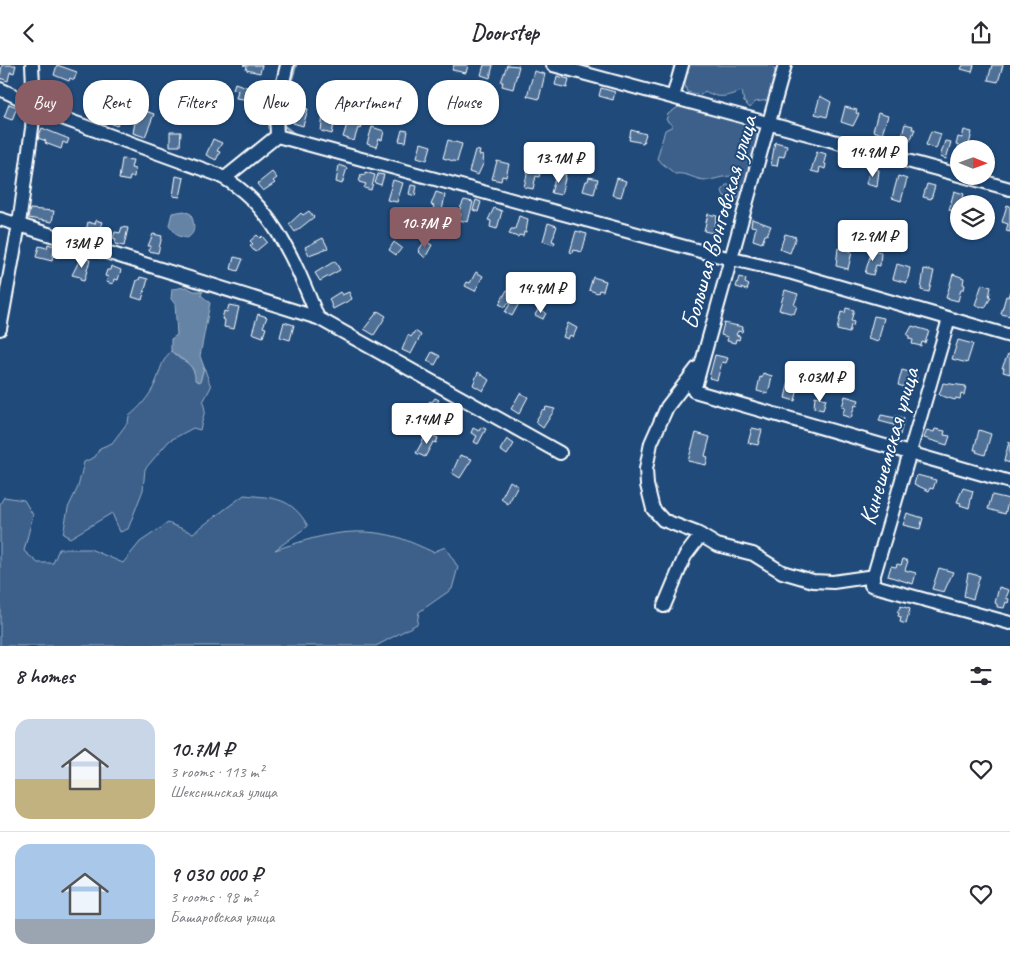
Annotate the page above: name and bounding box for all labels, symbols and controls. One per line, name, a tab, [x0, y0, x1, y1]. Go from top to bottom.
icon: back	[15, 19, 43, 47]
text: Doorstep	[471, 19, 539, 47]
icon: share	[967, 19, 995, 47]
chip: Buy	[15, 80, 73, 125]
chip: Rent	[83, 80, 149, 125]
chip: Filters	[159, 80, 234, 125]
chip: New	[244, 80, 306, 125]
chip: Apartment	[316, 80, 418, 125]
chip: House	[428, 80, 499, 125]
street label: Большая Вонговская улица	[673, 110, 765, 333]
pin: 14.9M ₽	[827, 135, 919, 178]
north arrow	[950, 140, 995, 185]
map controls	[950, 140, 995, 240]
pin: 13.1M ₽	[513, 141, 605, 184]
text: 14.9M ₽	[849, 142, 897, 162]
text: 13.1M ₽	[535, 148, 583, 168]
button: layers	[950, 195, 995, 240]
pin: 10.7M ₽	[379, 207, 471, 249]
text: 10.7M ₽	[401, 213, 449, 233]
pin: 12.9M ₽	[827, 219, 919, 262]
text: 12.9M ₽	[849, 226, 897, 246]
pin: 13M ₽	[47, 227, 117, 269]
text: 13M ₽	[63, 233, 101, 253]
pin: 14.9M ₽	[495, 271, 587, 314]
text: 14.9M ₽	[517, 278, 565, 298]
pin: 9.03M ₽	[774, 361, 866, 403]
street label: Кинешемская улица	[851, 362, 927, 529]
text: 9.03M ₽	[796, 367, 844, 387]
pin: 7.14M ₽	[381, 403, 473, 445]
text: 7.14M ₽	[403, 409, 451, 429]
icon: filters	[967, 662, 995, 690]
text: 8 homes	[15, 663, 74, 689]
text: 10.7M ₽	[170, 736, 234, 762]
icon: home	[55, 739, 115, 799]
icon: heart	[967, 755, 995, 783]
text: 3 rooms · 113 m²	[170, 762, 264, 782]
text: Шекснинская улица	[170, 782, 277, 802]
text: 9 030 000 ₽	[170, 861, 262, 887]
icon: home	[55, 864, 115, 924]
icon: heart	[967, 880, 995, 908]
text: 3 rooms · 98 m²	[170, 887, 256, 907]
text: Башаровская улица	[170, 907, 275, 927]

